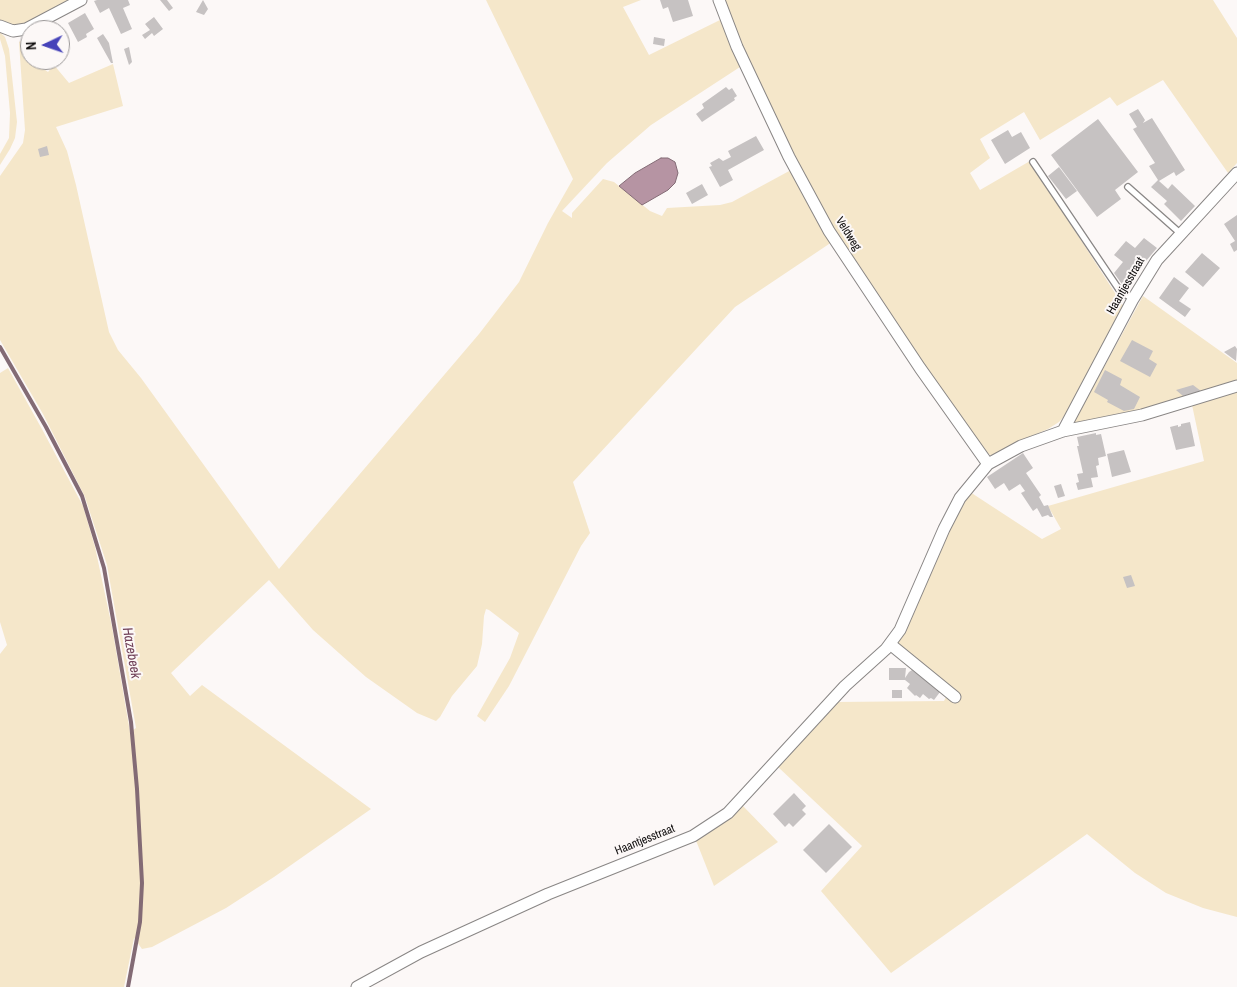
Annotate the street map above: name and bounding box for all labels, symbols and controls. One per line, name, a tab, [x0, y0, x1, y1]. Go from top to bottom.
north arrow	[20, 20, 70, 70]
text: N	[22, 41, 40, 50]
street label: Veldweg	[832, 214, 864, 254]
street label: Haantjesstraat	[1104, 255, 1148, 317]
water label: Hazebeek	[118, 626, 144, 680]
street label: Haantjesstraat	[613, 821, 677, 859]

